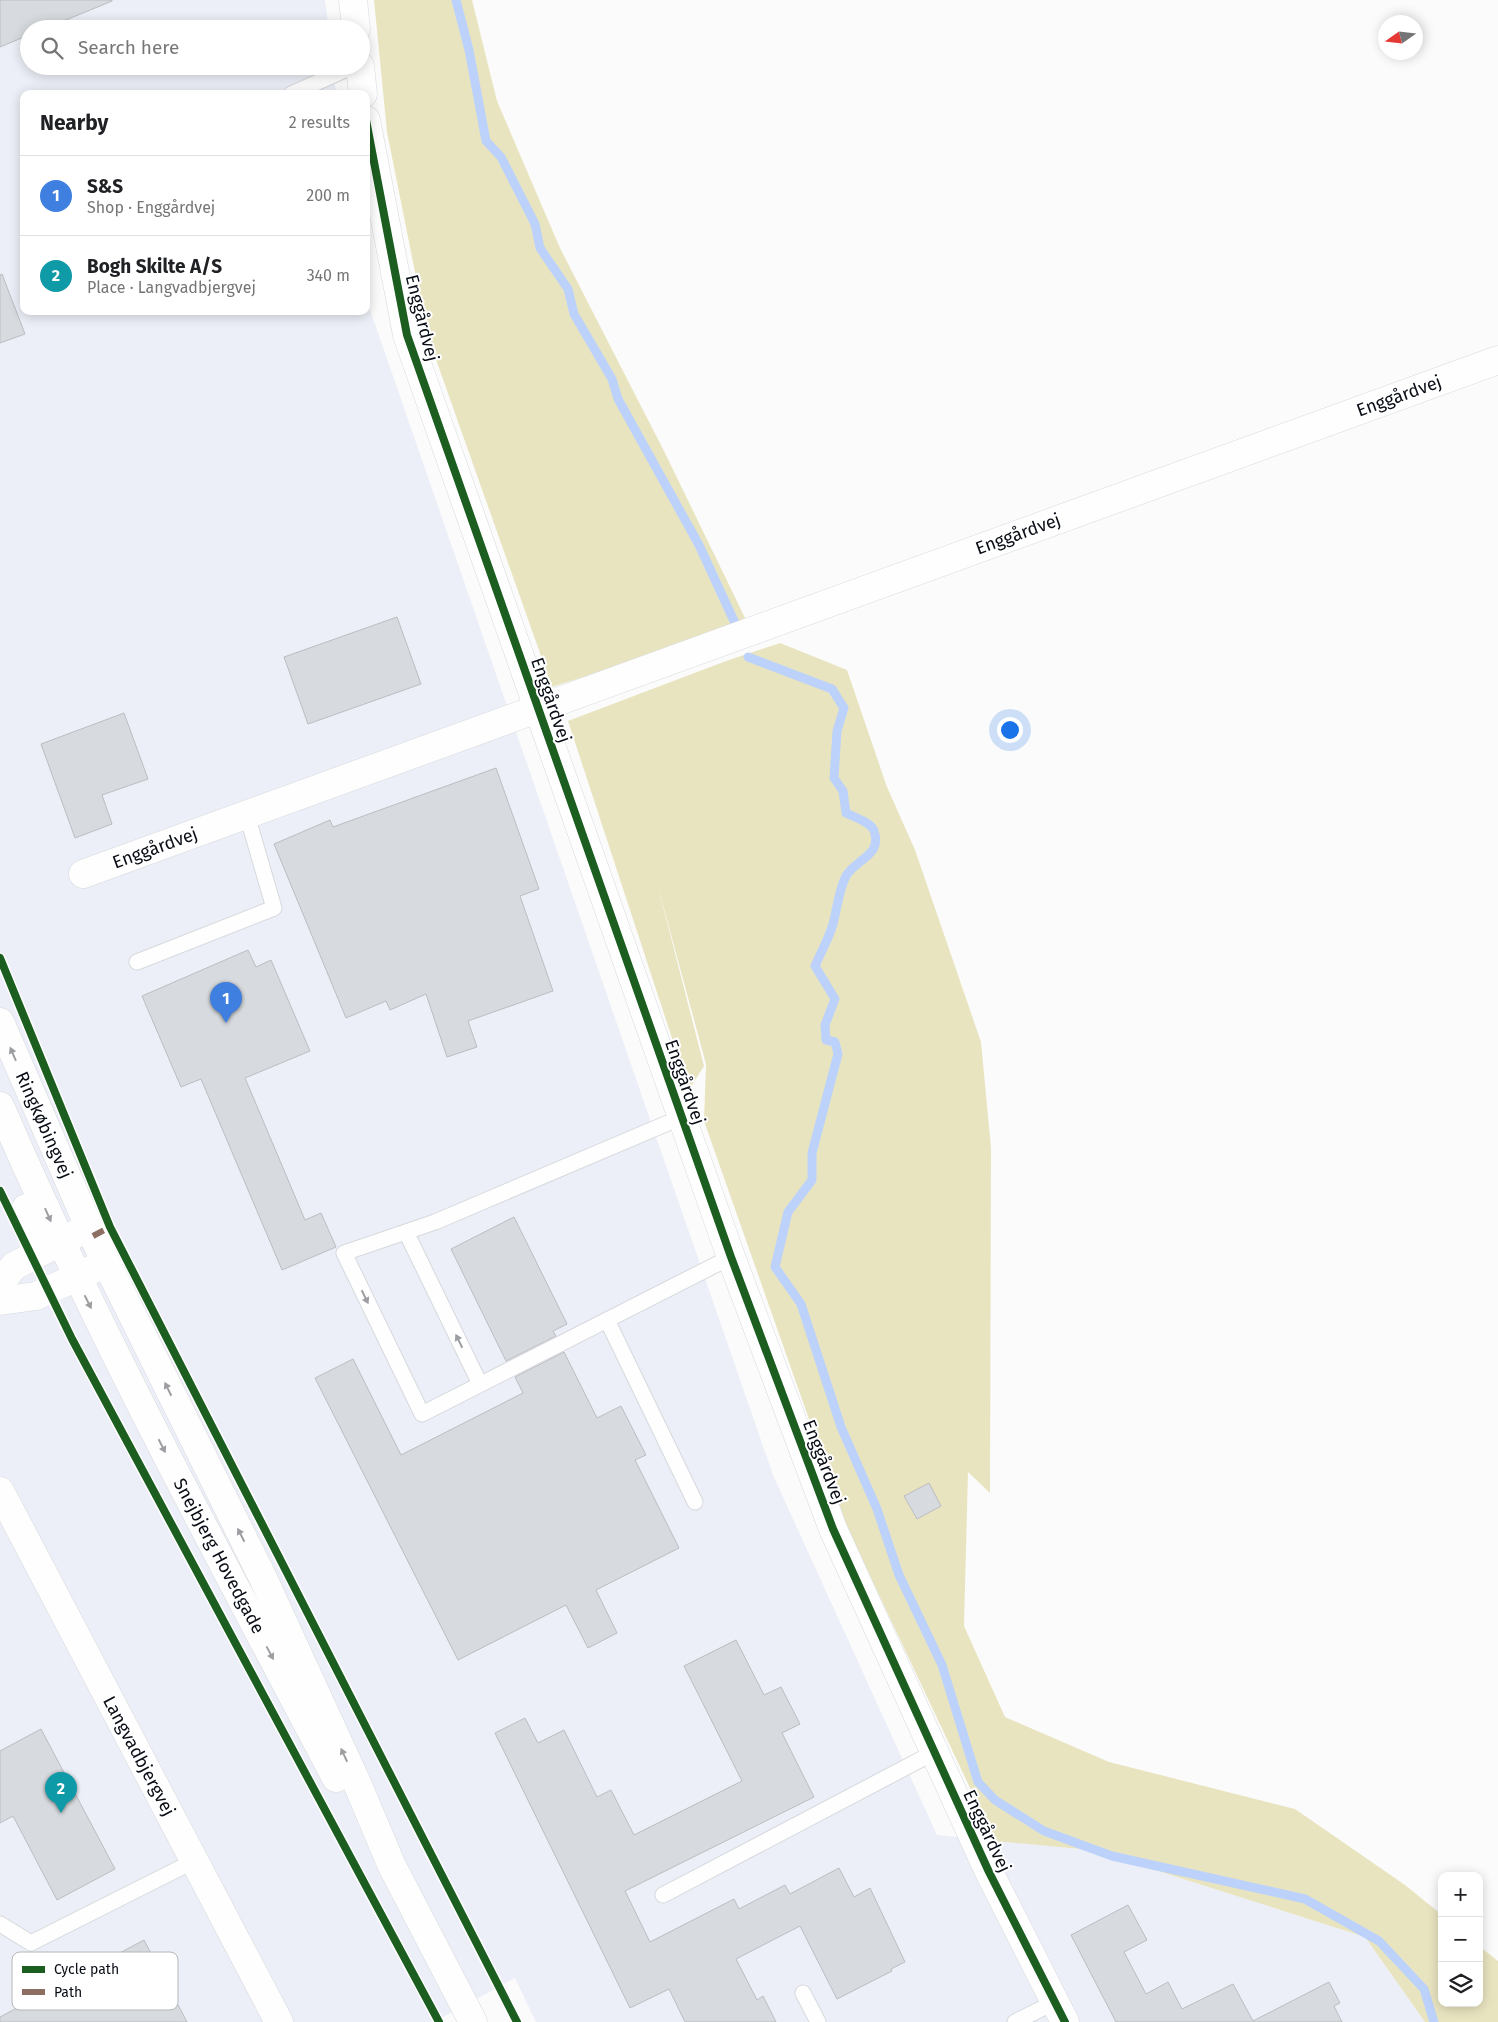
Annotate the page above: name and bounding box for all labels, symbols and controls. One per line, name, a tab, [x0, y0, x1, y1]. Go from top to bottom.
north arrow	[1378, 15, 1423, 60]
search box	[20, 20, 370, 75]
icon: search	[38, 34, 66, 62]
text: Search here	[78, 36, 179, 59]
text: Nearby	[40, 110, 108, 136]
text: 2 results	[289, 113, 350, 132]
text: S&S	[87, 175, 123, 198]
text: 1	[52, 186, 60, 205]
text: 200 m	[306, 186, 350, 205]
text: Shop · Enggårdvej	[87, 198, 215, 217]
text: Bogh Skilte A/S	[87, 255, 222, 278]
text: 2	[52, 266, 60, 285]
text: 340 m	[307, 266, 350, 285]
street label: Enggårdvej	[401, 272, 443, 364]
text: Place · Langvadbjergvej	[87, 278, 256, 297]
street label: Enggårdvej	[1353, 370, 1445, 422]
street label: Enggårdvej	[972, 508, 1064, 560]
street label: Enggårdvej	[526, 654, 576, 746]
your location	[997, 717, 1023, 743]
street label: Enggårdvej	[109, 822, 201, 874]
pin: 1	[210, 982, 242, 1023]
street label: Enggårdvej	[660, 1036, 710, 1128]
one-way arrow	[9, 1047, 17, 1061]
street label: Ringkøbingvej	[11, 1068, 77, 1182]
one-way arrow	[44, 1208, 52, 1222]
one-way arrow	[361, 1289, 370, 1304]
one-way arrow	[84, 1294, 92, 1309]
one-way arrow	[454, 1333, 463, 1348]
one-way arrow	[164, 1382, 172, 1396]
street label: Enggårdvej	[798, 1417, 850, 1507]
one-way arrow	[158, 1439, 166, 1454]
street label: Snejbjerg Hovedgade	[169, 1474, 269, 1638]
one-way arrow	[237, 1528, 245, 1542]
one-way arrow	[266, 1645, 274, 1660]
street label: Langvadbjergvej	[98, 1692, 180, 1820]
one-way arrow	[340, 1748, 348, 1762]
pin: 2	[45, 1772, 77, 1813]
street label: Enggårdvej	[958, 1786, 1016, 1876]
map controls	[1438, 1872, 1483, 2007]
button: +	[1438, 1872, 1483, 1917]
button: −	[1438, 1917, 1483, 1962]
legend	[12, 1952, 178, 2010]
text: Cycle path	[54, 1961, 119, 1978]
button: layers	[1438, 1962, 1483, 2007]
text: Path	[54, 1984, 82, 2001]

